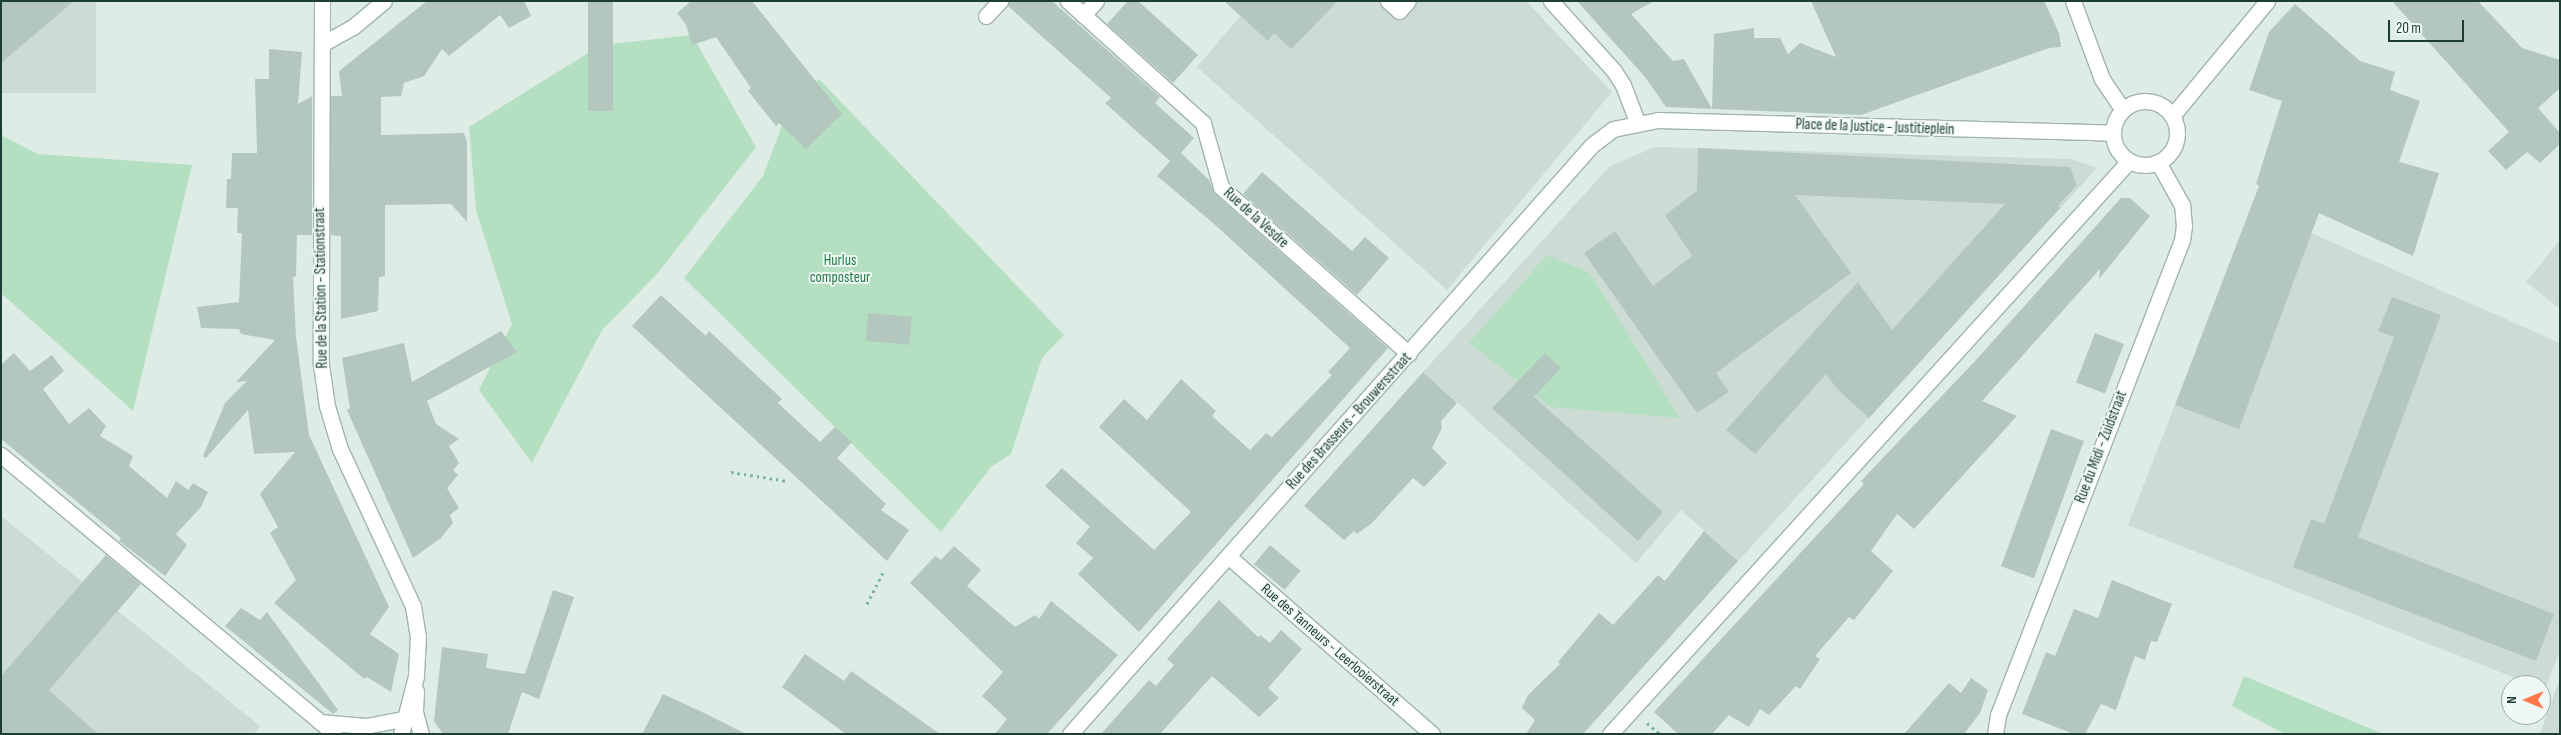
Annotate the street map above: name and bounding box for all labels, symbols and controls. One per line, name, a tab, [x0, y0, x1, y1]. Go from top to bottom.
scale bar	[2391, 10, 2467, 42]
text: 20 m	[2396, 19, 2421, 38]
street label: Place de la Justice - Justitieplein	[1795, 115, 1955, 139]
street label: Rue de la Vesdre	[1220, 184, 1292, 252]
street label: Rue de la Station - Stationstraat	[311, 207, 331, 369]
park label: Hurlus composteur	[810, 251, 870, 286]
street label: Rue des Brasseurs - Brouwersstraat	[1283, 349, 1415, 493]
street label: Rue du Midi - Zuidstraat	[2071, 388, 2131, 506]
street label: Rue des Tanneurs - Leerlooierstraat	[1257, 580, 1403, 710]
north arrow	[2501, 675, 2551, 725]
text: N	[2503, 696, 2520, 704]

